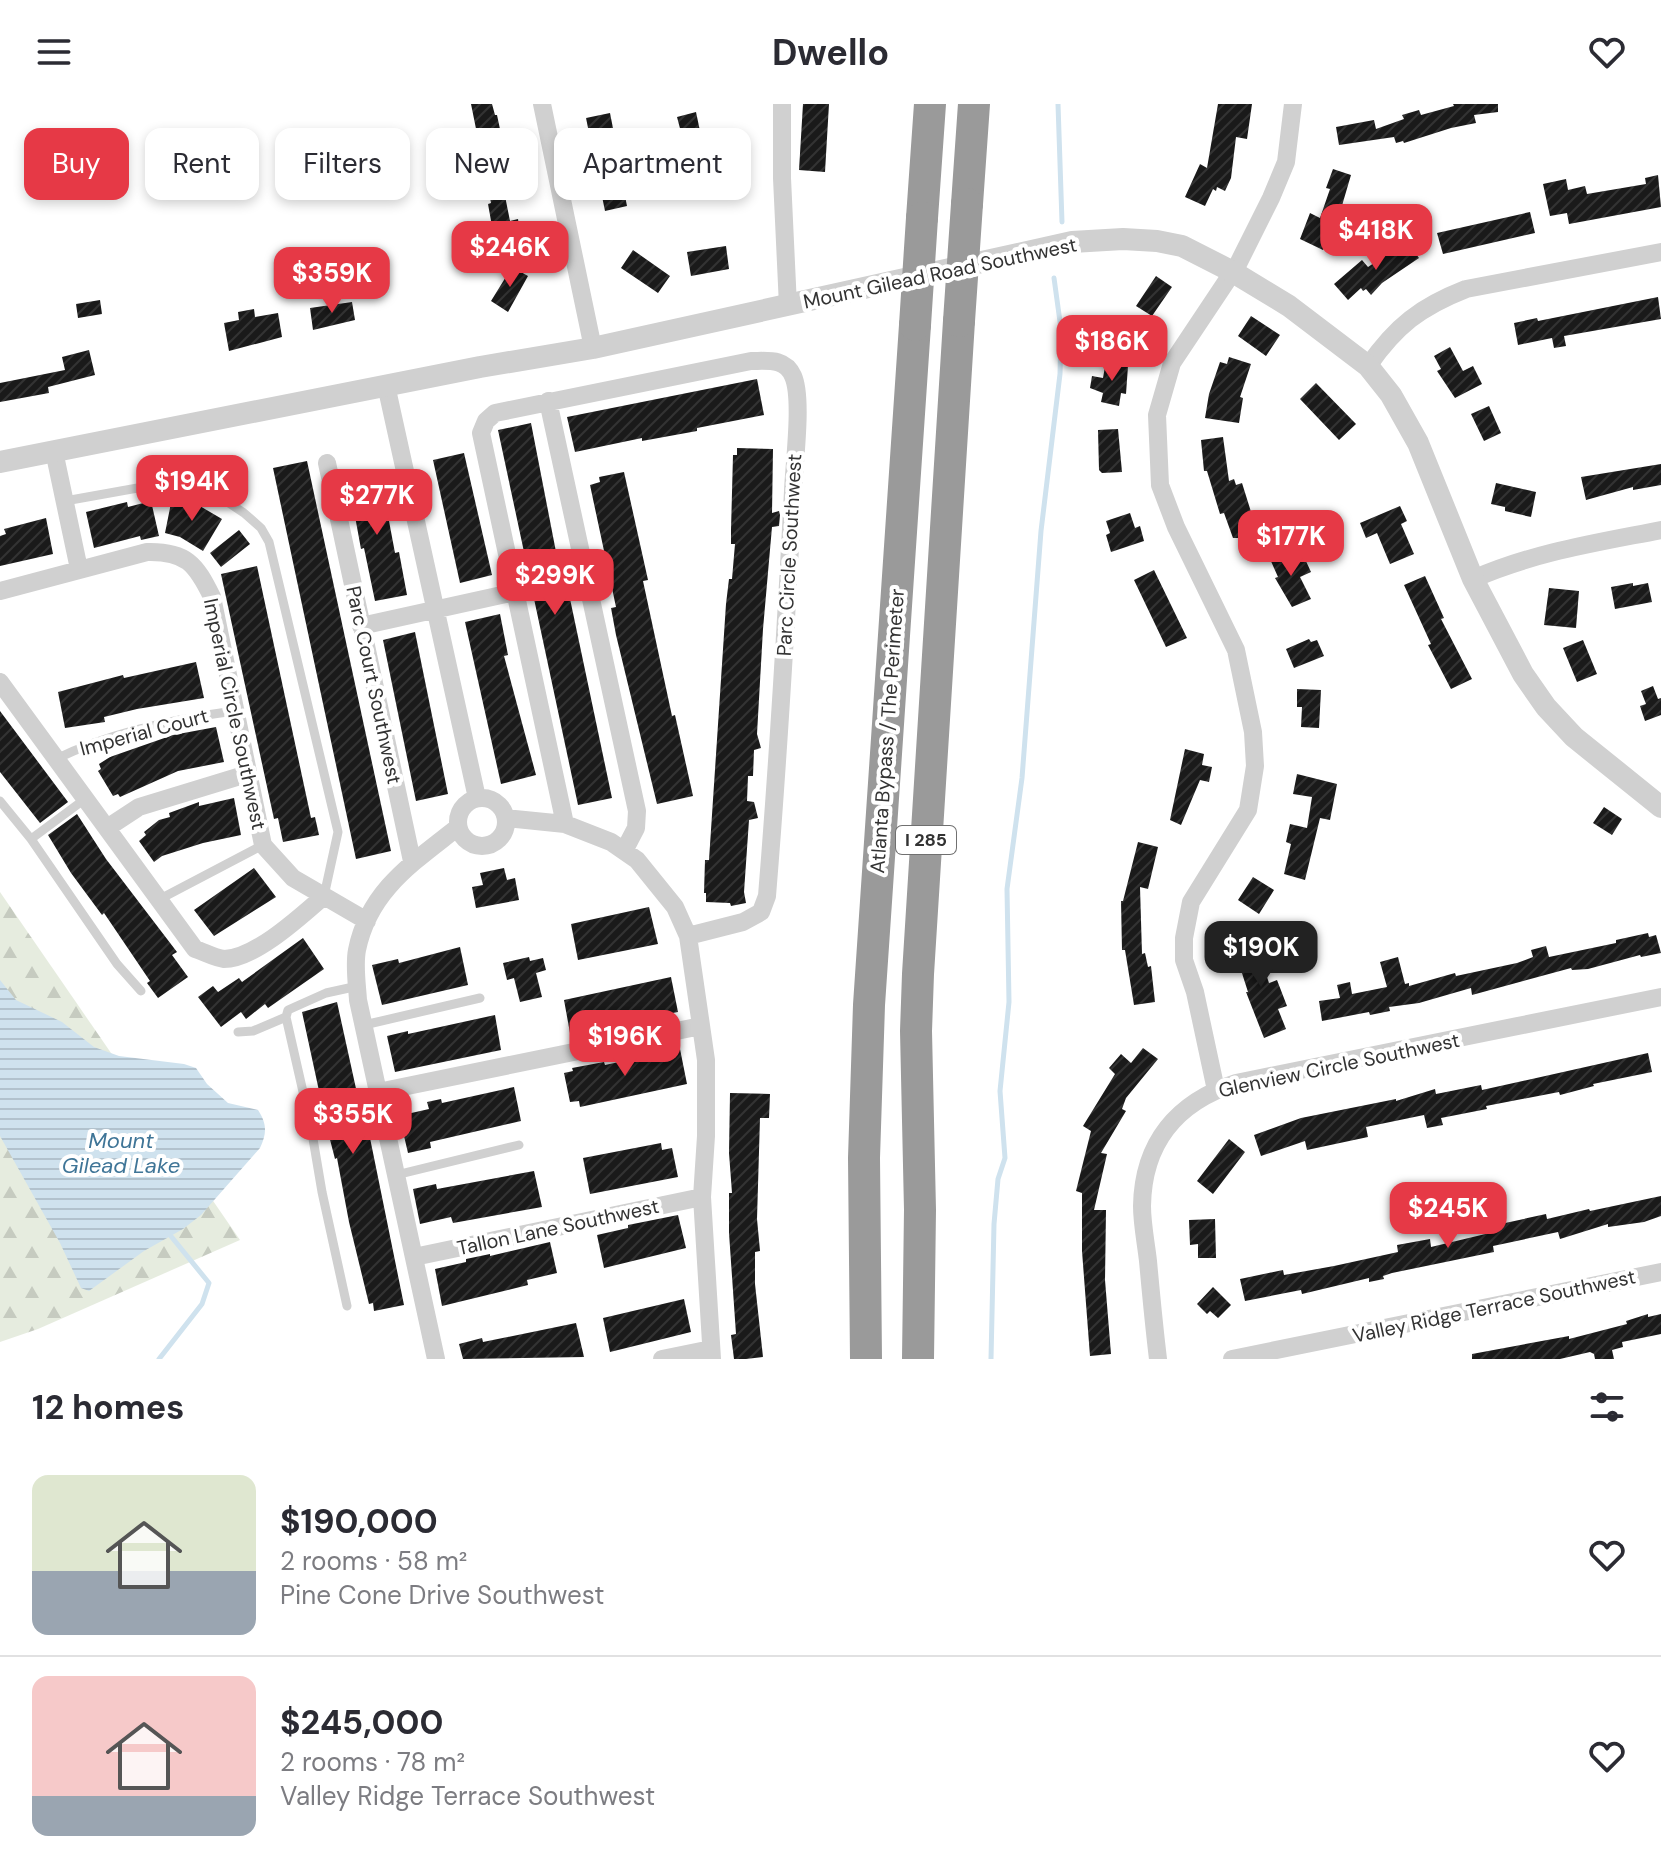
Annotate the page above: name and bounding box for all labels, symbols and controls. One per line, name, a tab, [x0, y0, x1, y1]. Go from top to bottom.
text: Dwello	[772, 29, 889, 76]
icon: menu	[32, 30, 76, 74]
icon: heart	[1585, 30, 1629, 74]
chip: Buy	[24, 128, 129, 200]
chip: Rent	[145, 128, 259, 200]
chip: Filters	[275, 128, 410, 200]
chip: New	[426, 128, 538, 200]
chip: Apartment	[554, 128, 751, 200]
pin: $418K	[1320, 204, 1432, 272]
text: $418K	[1338, 213, 1414, 247]
pin: $246K	[454, 221, 566, 289]
text: $246K	[470, 230, 550, 264]
street label: Mount Gilead Road Southwest	[801, 231, 1079, 315]
pin: $359K	[276, 247, 388, 315]
text: $359K	[292, 256, 372, 290]
pin: $186K	[1056, 315, 1168, 383]
text: $186K	[1074, 324, 1150, 358]
street label: Parc Circle Southwest	[771, 453, 807, 657]
pin: $194K	[136, 455, 248, 523]
text: $194K	[154, 464, 230, 498]
pin: $277K	[321, 469, 433, 537]
text: $277K	[339, 478, 415, 512]
pin: $177K	[1235, 510, 1347, 578]
text: $177K	[1256, 519, 1326, 553]
pin: $299K	[499, 549, 611, 617]
text: $299K	[515, 558, 595, 592]
street label: Parc Court Southwest	[340, 584, 408, 787]
street label: Atlanta Bypass / The Perimeter	[864, 588, 910, 874]
street label: Imperial Circle Southwest	[198, 596, 272, 832]
street label: Imperial Court	[77, 702, 211, 762]
road number: I 285	[896, 826, 956, 854]
pin: $190K	[1205, 921, 1317, 989]
text: $190K	[1223, 930, 1299, 964]
pin: $196K	[569, 1010, 681, 1078]
text: $196K	[587, 1019, 663, 1053]
street label: Glenview Circle Southwest	[1216, 1027, 1462, 1103]
pin: $355K	[297, 1088, 409, 1156]
text: $355K	[313, 1097, 393, 1131]
water label: Mount Gilead Lake	[62, 1126, 180, 1180]
pin: $245K	[1392, 1182, 1504, 1250]
text: $245K	[1408, 1191, 1488, 1225]
street label: Tallon Lane Southwest	[455, 1193, 661, 1261]
street label: Valley Ridge Terrace Southwest	[1350, 1263, 1638, 1349]
text: 12 homes	[32, 1385, 184, 1430]
icon: filters	[1585, 1385, 1629, 1429]
text: $190,000	[280, 1499, 438, 1544]
icon: home	[96, 1507, 192, 1603]
icon: heart	[1585, 1533, 1629, 1577]
text: 2 rooms · 58 m²	[280, 1544, 467, 1578]
text: Pine Cone Drive Southwest	[280, 1578, 604, 1612]
text: $245,000	[280, 1700, 443, 1745]
icon: home	[96, 1708, 192, 1804]
icon: heart	[1585, 1734, 1629, 1778]
text: 2 rooms · 78 m²	[280, 1745, 465, 1779]
text: Valley Ridge Terrace Southwest	[280, 1779, 655, 1813]

